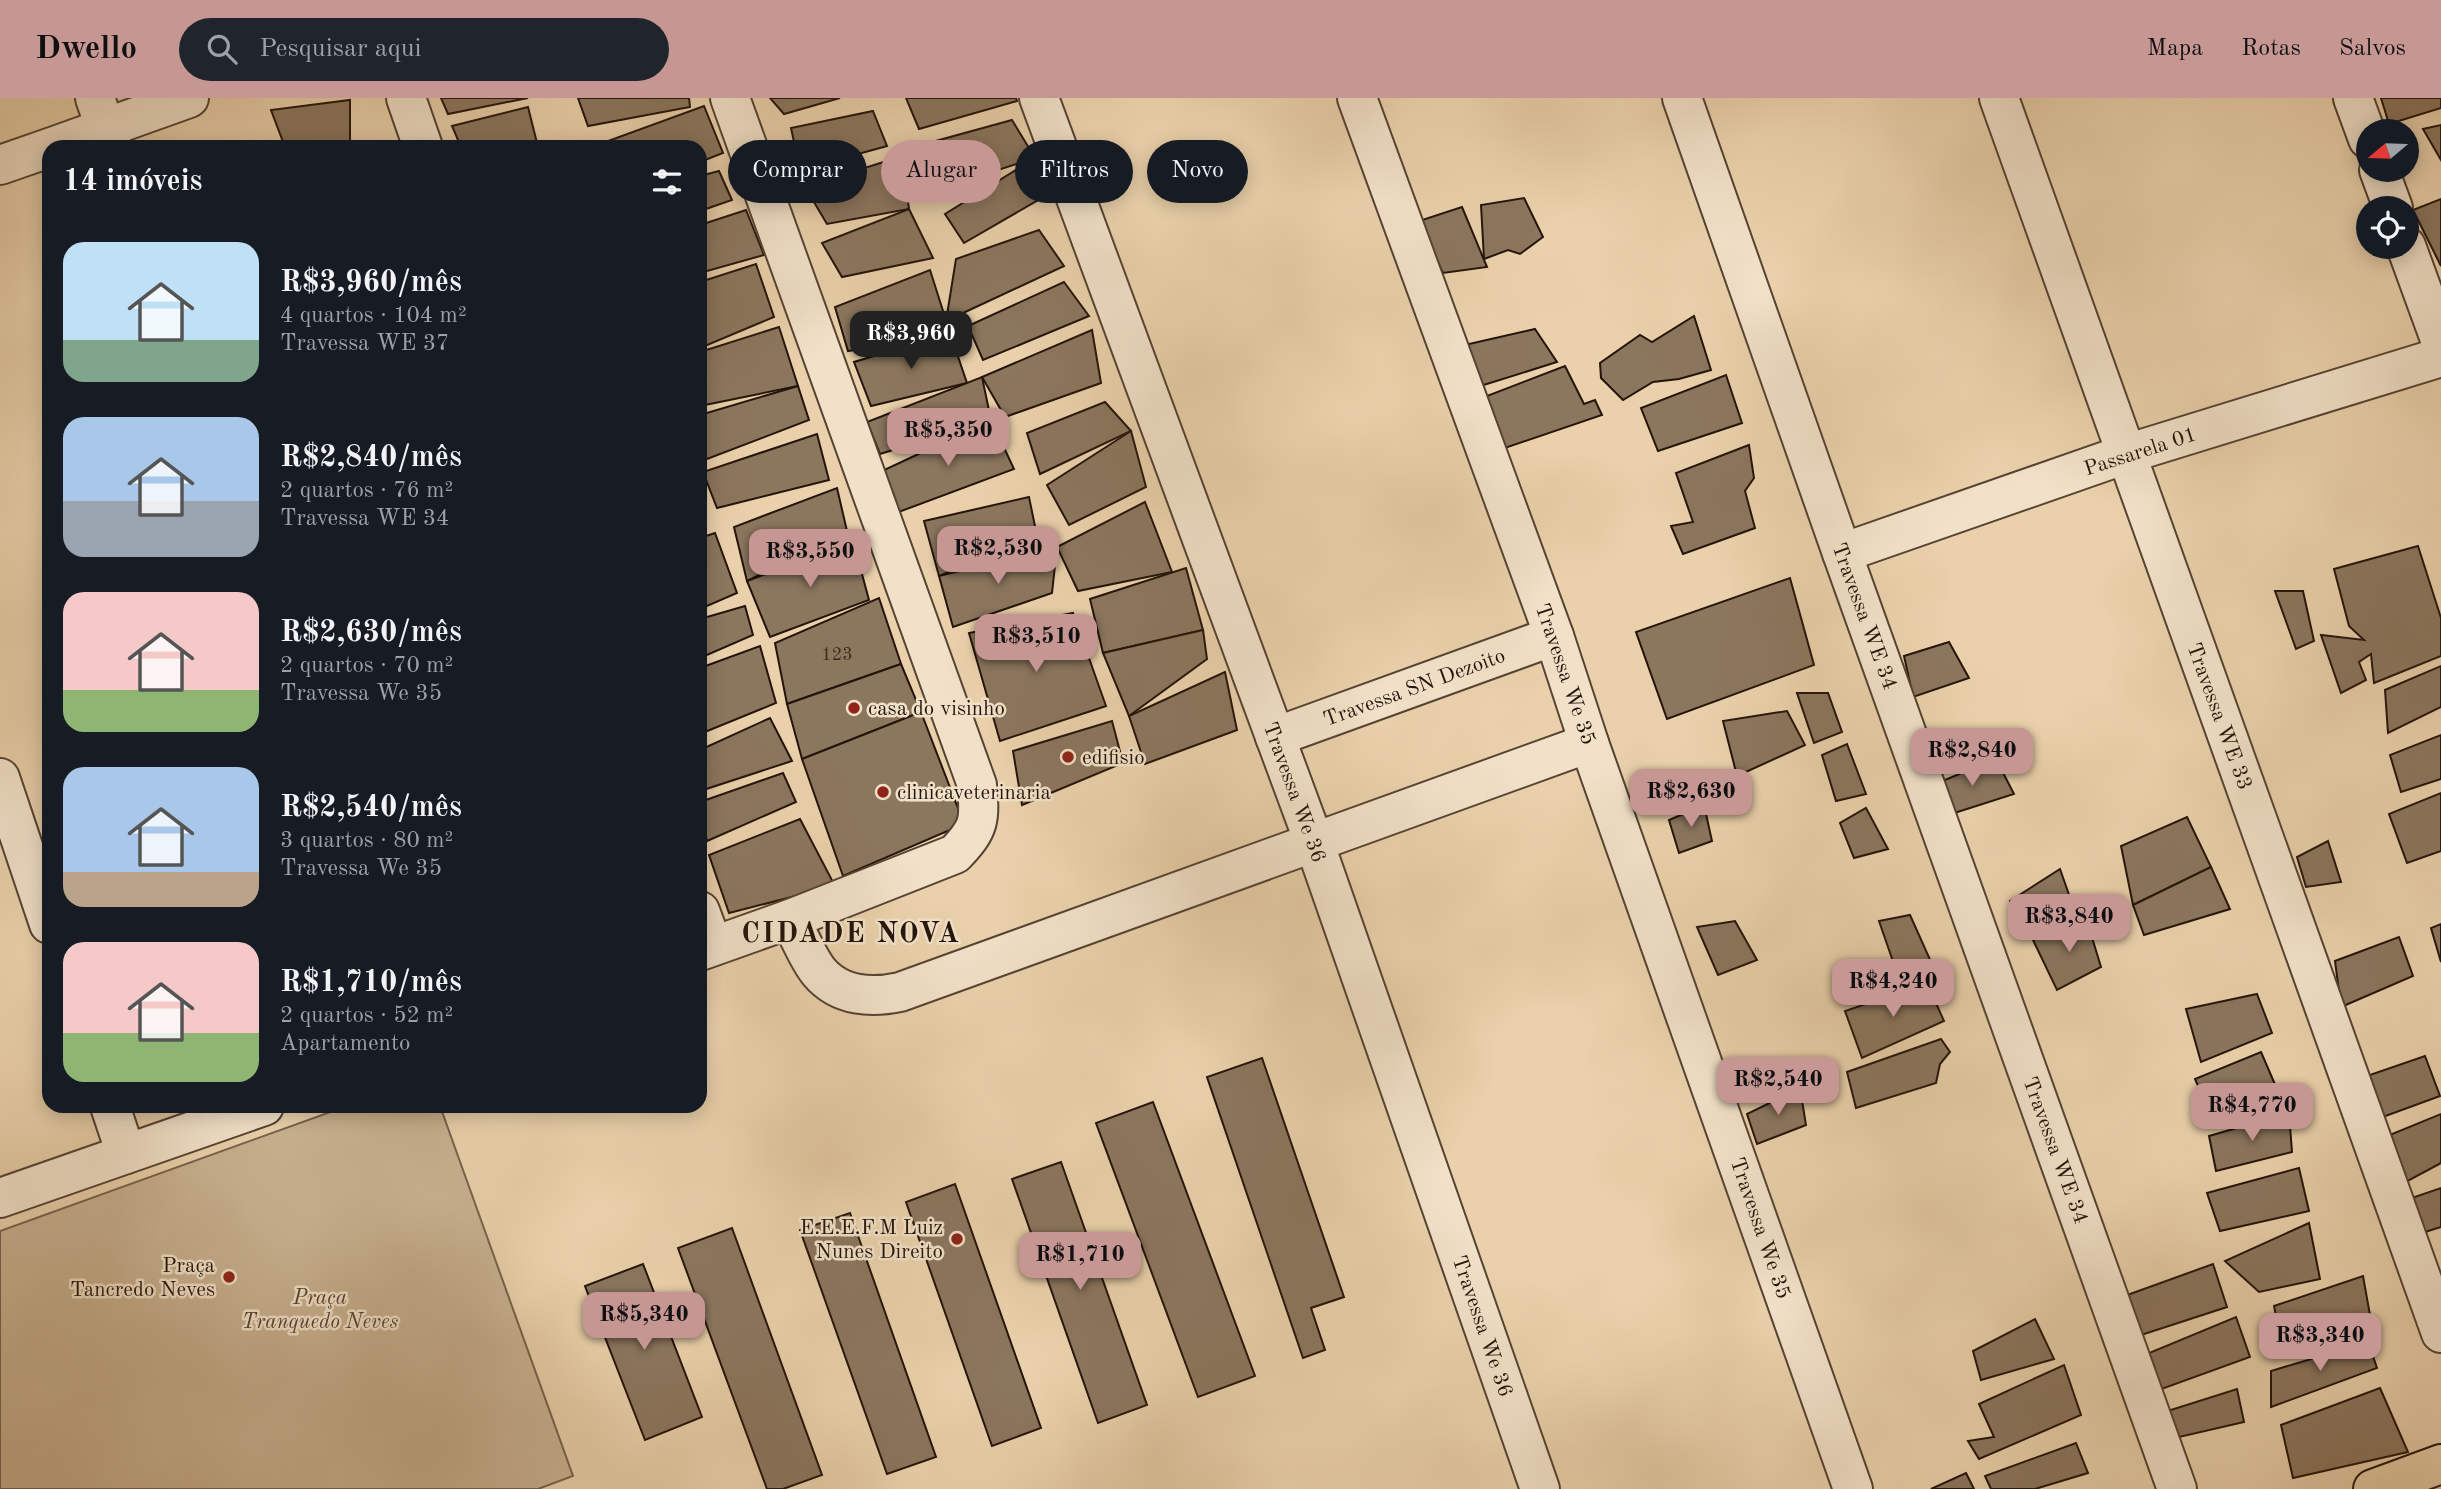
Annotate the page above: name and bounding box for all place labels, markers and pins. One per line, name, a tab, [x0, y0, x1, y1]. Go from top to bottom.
pin: R$3,960	[846, 312, 976, 371]
pin: R$5,350	[883, 408, 1013, 468]
pin: R$2,530	[933, 526, 1063, 586]
pin: R$3,550	[745, 530, 875, 589]
pin: R$3,510	[971, 614, 1101, 674]
place label: casa do visinho	[868, 699, 1005, 720]
marker: casa do visinho	[846, 700, 862, 716]
pin: R$2,840	[1907, 728, 2037, 788]
place label: edifisio	[1082, 748, 1145, 769]
marker: edifisio	[1060, 749, 1076, 765]
pin: R$2,630	[1626, 770, 1756, 829]
place label: clinicaveterinaria	[897, 783, 1051, 804]
marker: clinicaveterinaria	[875, 784, 891, 800]
pin: R$3,840	[2004, 894, 2134, 954]
pin: R$4,240	[1828, 960, 1958, 1019]
pin: R$2,540	[1713, 1058, 1843, 1117]
pin: R$4,770	[2187, 1084, 2317, 1143]
place label: E.E.E.F.M Luiz Nunes Direito	[800, 1218, 943, 1263]
marker: E.E.E.F.M Luiz Nunes Direito	[949, 1231, 965, 1247]
pin: R$1,710	[1015, 1232, 1145, 1292]
place label: Praça Tancredo Neves	[70, 1256, 215, 1301]
marker: Praça Tancredo Neves	[221, 1269, 237, 1285]
pin: R$5,340	[579, 1292, 709, 1352]
pin: R$3,340	[2255, 1314, 2385, 1373]

